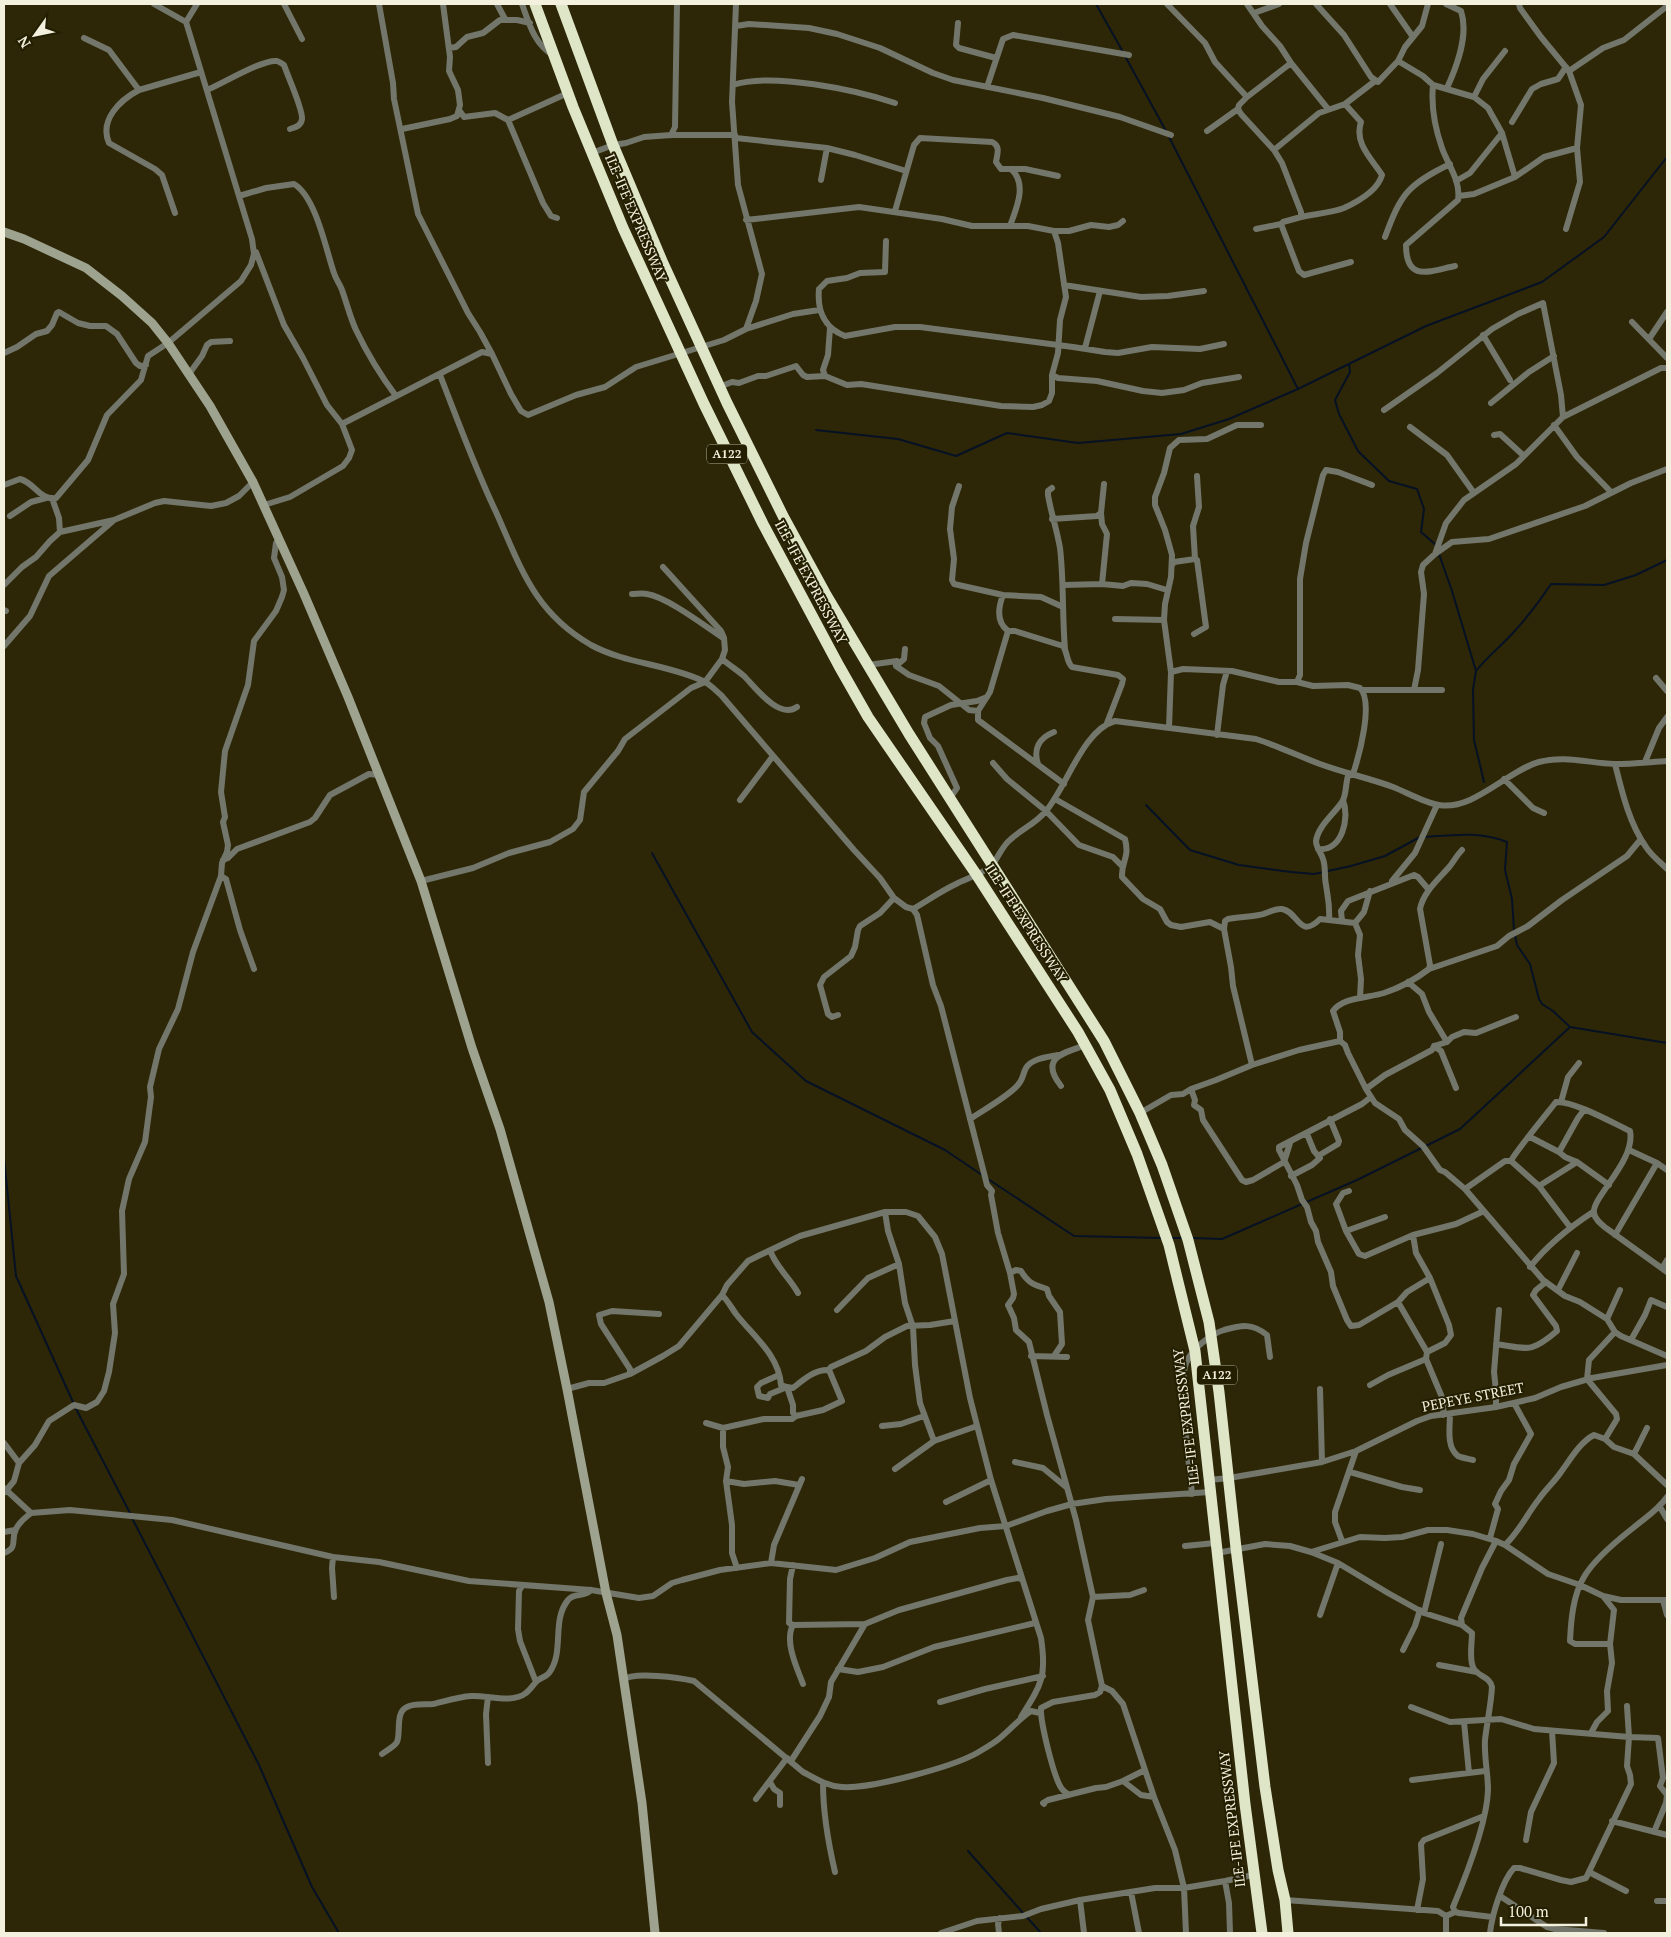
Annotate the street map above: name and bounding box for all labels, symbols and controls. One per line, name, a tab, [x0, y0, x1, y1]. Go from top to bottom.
north arrow	[10, 10, 60, 60]
text: N	[13, 32, 35, 52]
street label: ILE-IFE EXPRESSWAY	[601, 151, 673, 286]
road number: A122	[707, 444, 747, 464]
street label: ILE-IFE EXPRESSWAY	[771, 516, 853, 648]
street label: ILE-IFE EXPRESSWAY	[981, 860, 1072, 987]
street label: ILE-IFE EXPRESSWAY	[1168, 1347, 1203, 1487]
road number: A122	[1197, 1366, 1237, 1384]
street label: PEPEYE STREET	[1420, 1377, 1526, 1416]
street label: ILE-IFE EXPRESSWAY	[1214, 1749, 1249, 1889]
scale bar	[1501, 1894, 1586, 1926]
text: 100 m	[1508, 1901, 1549, 1921]

